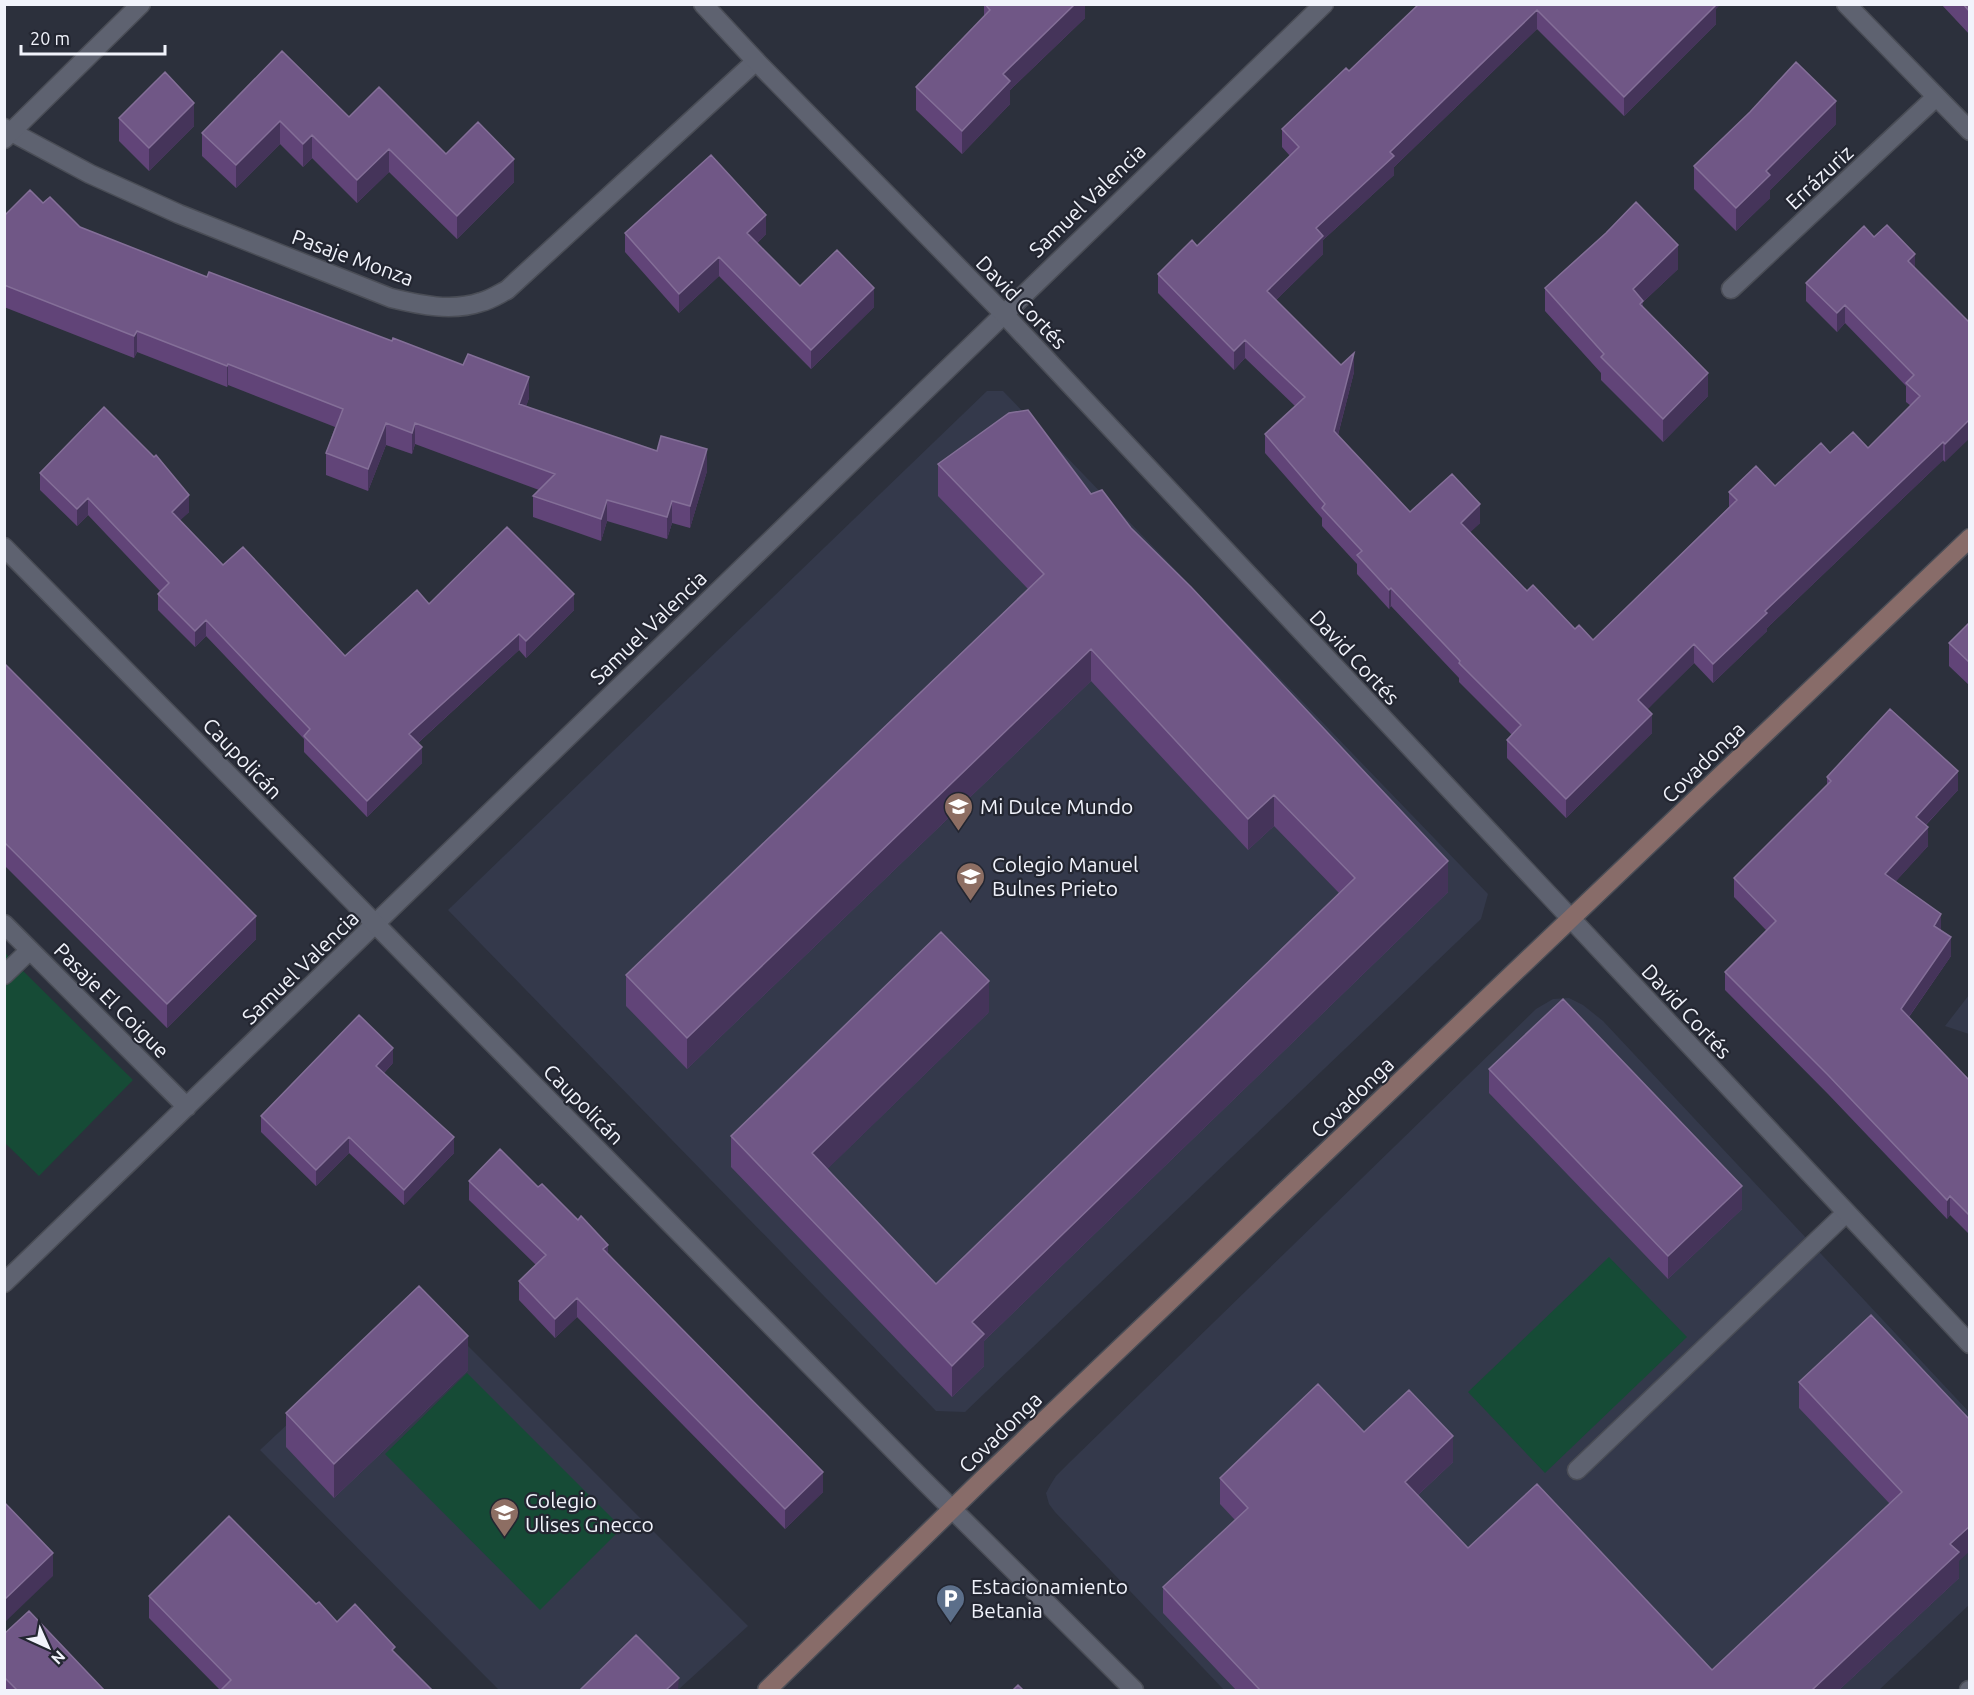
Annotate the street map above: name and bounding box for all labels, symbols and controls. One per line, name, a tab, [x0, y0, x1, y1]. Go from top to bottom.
scale bar	[21, 18, 165, 56]
text: 20 m	[30, 28, 70, 48]
street label: Samuel Valencia	[1024, 138, 1150, 262]
street label: Errázuriz	[1781, 140, 1857, 214]
street label: Pasaje Monza	[289, 224, 417, 290]
street label: David Cortés	[972, 250, 1072, 354]
street label: Samuel Valencia	[585, 565, 711, 689]
street label: David Cortés	[1305, 605, 1405, 709]
street label: Caupolicán	[198, 712, 288, 804]
street label: Covadonga	[1657, 717, 1749, 807]
school or university icon: Mi Dulce Mundo	[943, 790, 975, 832]
place label: Mi Dulce Mundo	[980, 794, 1133, 818]
place label: Colegio Manuel Bulnes Prieto	[992, 852, 1139, 900]
school or university icon: Colegio Manuel Bulnes Prieto	[955, 860, 987, 902]
street label: Samuel Valencia	[237, 905, 363, 1029]
street label: Pasaje El Coigue	[50, 938, 174, 1062]
street label: David Cortés	[1637, 959, 1737, 1063]
street label: Covadonga	[1306, 1052, 1398, 1142]
street label: Caupolicán	[539, 1059, 629, 1149]
street label: Covadonga	[954, 1387, 1046, 1477]
place label: Colegio Ulises Gnecco	[525, 1488, 654, 1536]
school or university icon: Colegio Ulises Gnecco	[488, 1496, 520, 1538]
place label: Estacionamiento Betania	[971, 1574, 1128, 1622]
parking icon: Estacionamiento Betania	[934, 1582, 966, 1624]
north arrow	[18, 1617, 78, 1677]
text: N	[48, 1647, 69, 1668]

